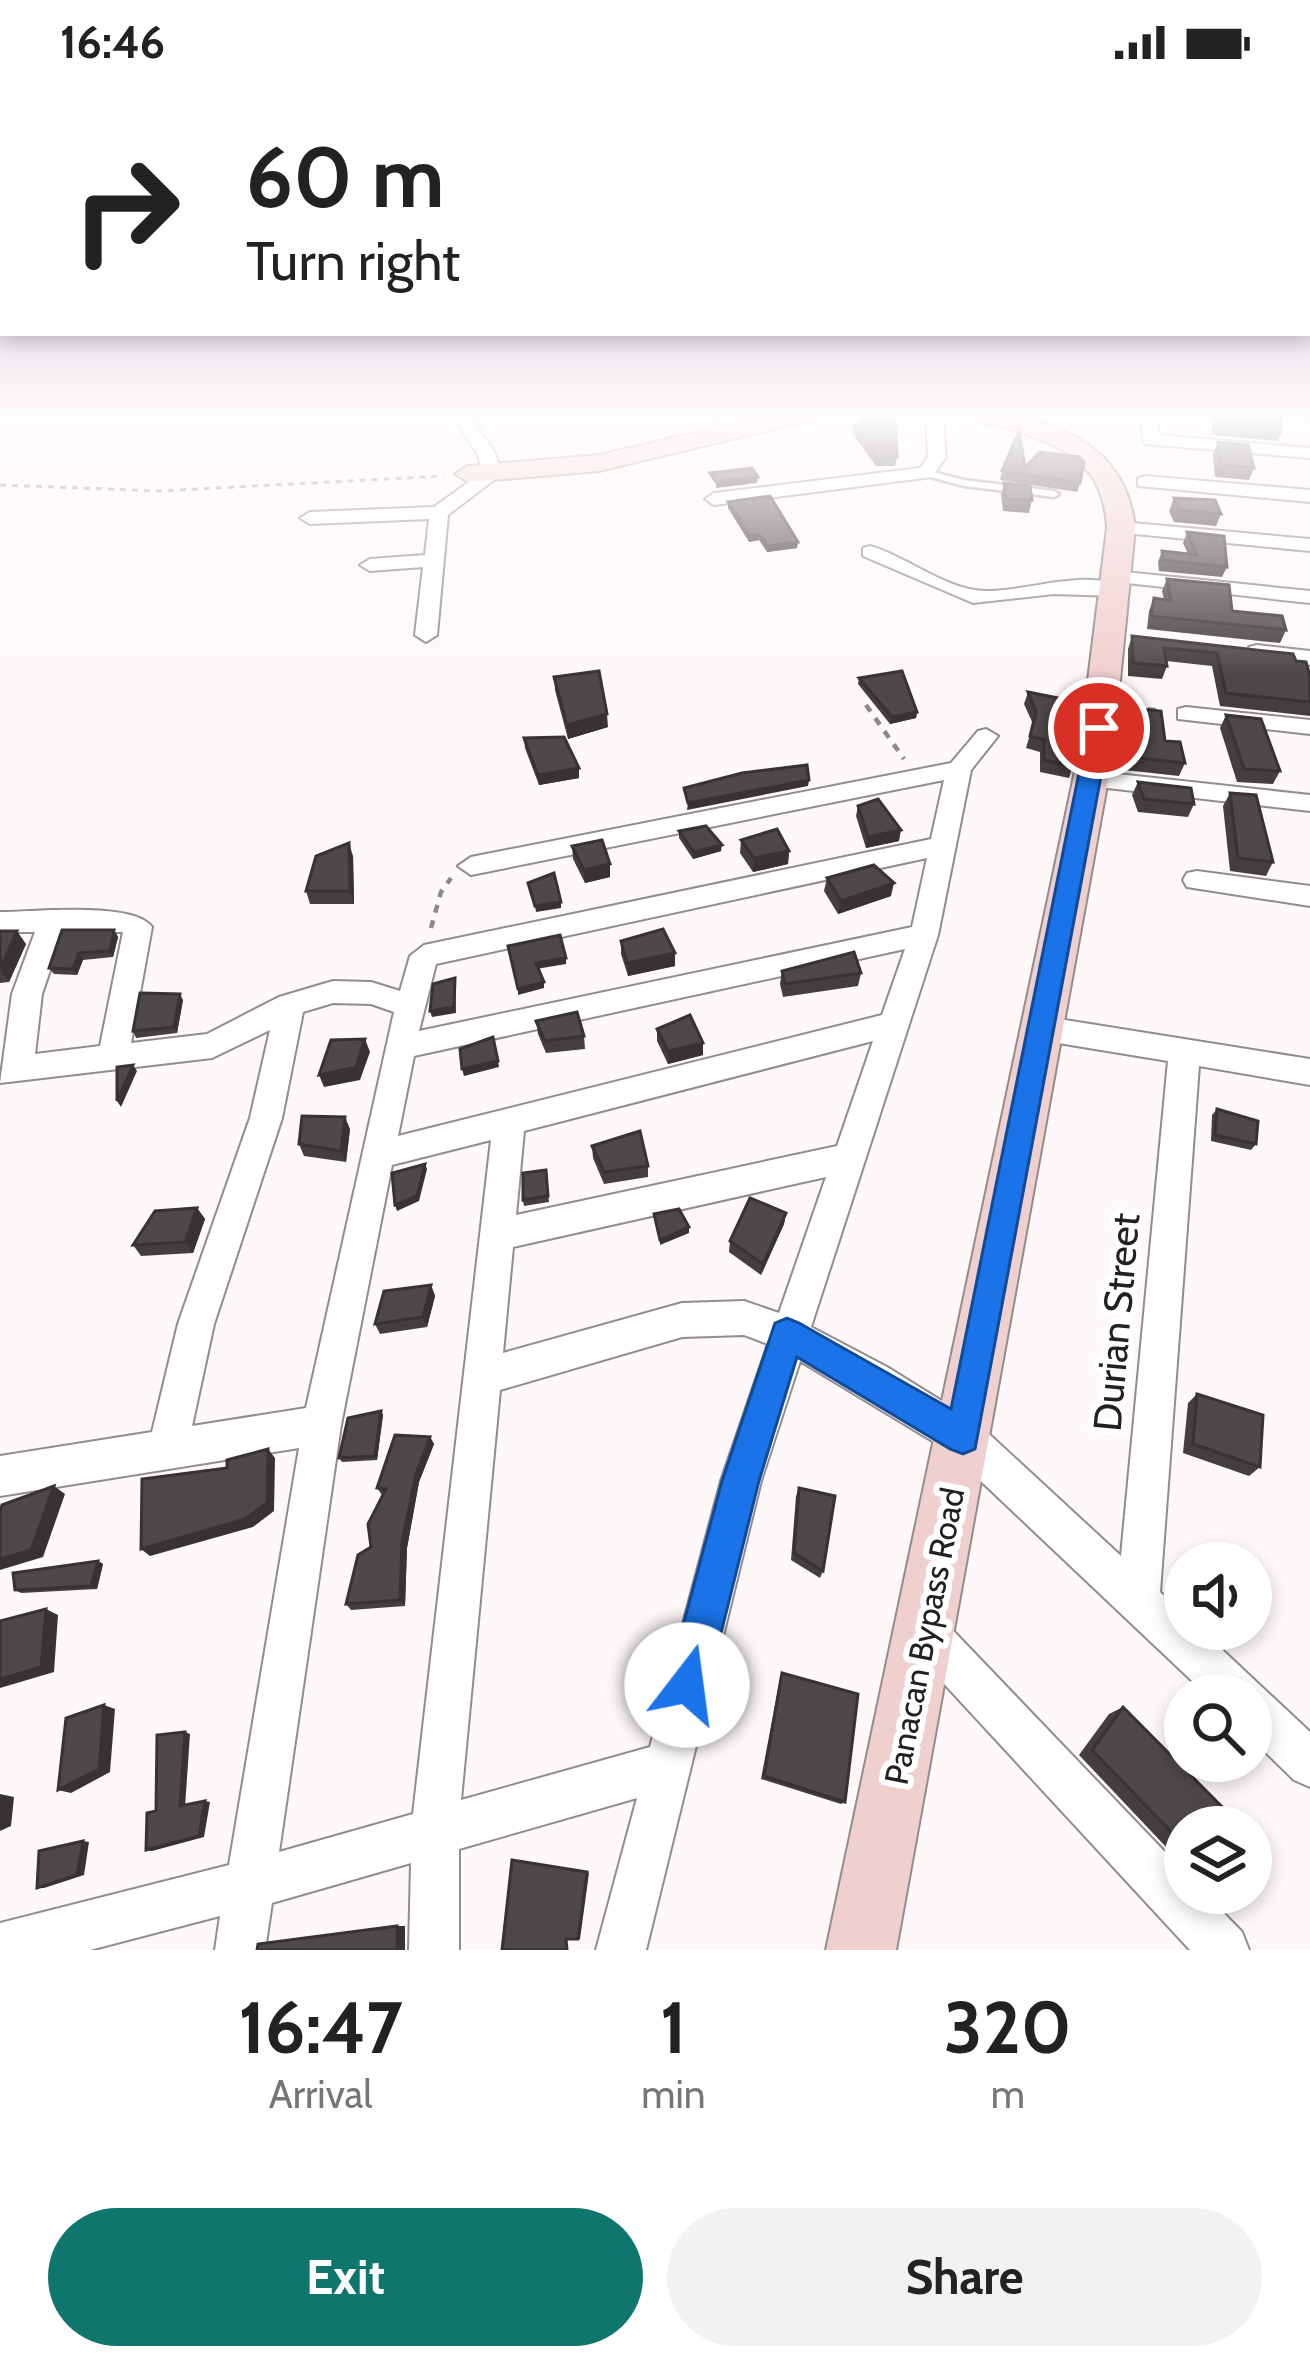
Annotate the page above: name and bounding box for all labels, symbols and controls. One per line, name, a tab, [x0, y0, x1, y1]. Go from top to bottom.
text: 16:46	[60, 15, 165, 69]
text: 60 m	[246, 126, 444, 228]
icon: right	[48, 132, 204, 288]
text: Turn right	[246, 228, 460, 294]
pin	[1048, 677, 1150, 779]
icon: arrive	[1066, 695, 1132, 761]
street label: Durian Street	[1083, 1211, 1149, 1433]
street label: Panacan Bypass Road	[876, 1484, 972, 1788]
map controls	[1164, 1542, 1272, 1914]
button: sound	[1164, 1542, 1272, 1650]
position arrow	[624, 1622, 750, 1748]
button: search	[1164, 1674, 1272, 1782]
button: layers	[1164, 1806, 1272, 1914]
text: 16:47	[238, 1984, 403, 2071]
text: 1	[660, 1984, 687, 2071]
text: 320	[944, 1984, 1072, 2071]
text: Arrival	[269, 2070, 373, 2118]
text: min	[641, 2070, 705, 2118]
text: m	[991, 2070, 1025, 2118]
button: Exit	[48, 2208, 643, 2346]
button: Share	[667, 2208, 1262, 2346]

